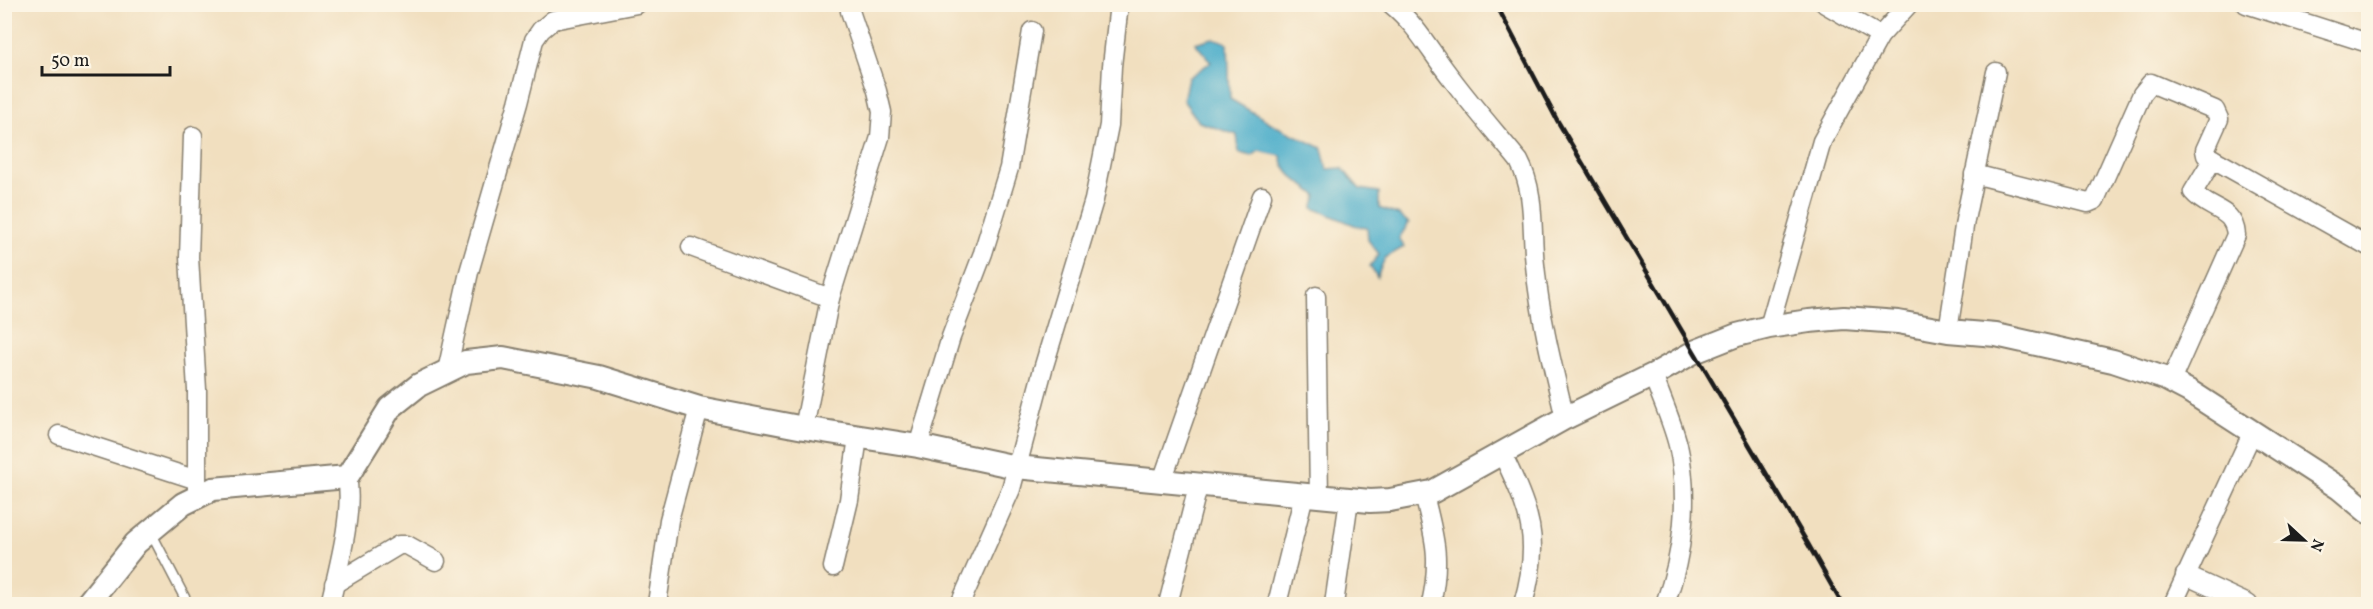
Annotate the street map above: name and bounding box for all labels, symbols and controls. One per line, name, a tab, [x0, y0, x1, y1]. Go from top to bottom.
scale bar	[42, 39, 170, 77]
text: 50 m	[51, 49, 90, 74]
north arrow	[2274, 510, 2334, 570]
text: N	[2304, 535, 2328, 555]

